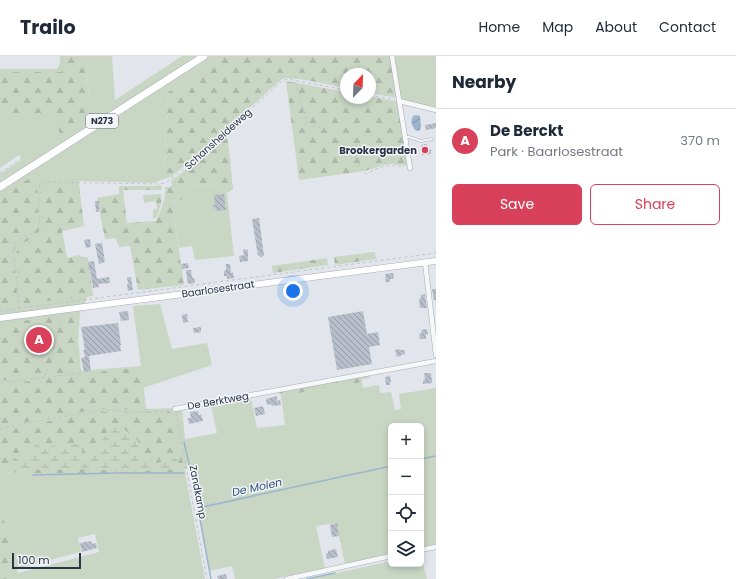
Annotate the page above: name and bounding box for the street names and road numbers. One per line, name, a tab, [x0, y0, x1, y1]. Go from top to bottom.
street label: Schansheideweg	[181, 105, 255, 173]
road number: N273	[86, 114, 118, 128]
street label: Baarlosestraat	[181, 276, 256, 302]
street label: De Berktweg	[186, 388, 250, 414]
street label: Zandkamp	[185, 464, 211, 520]

